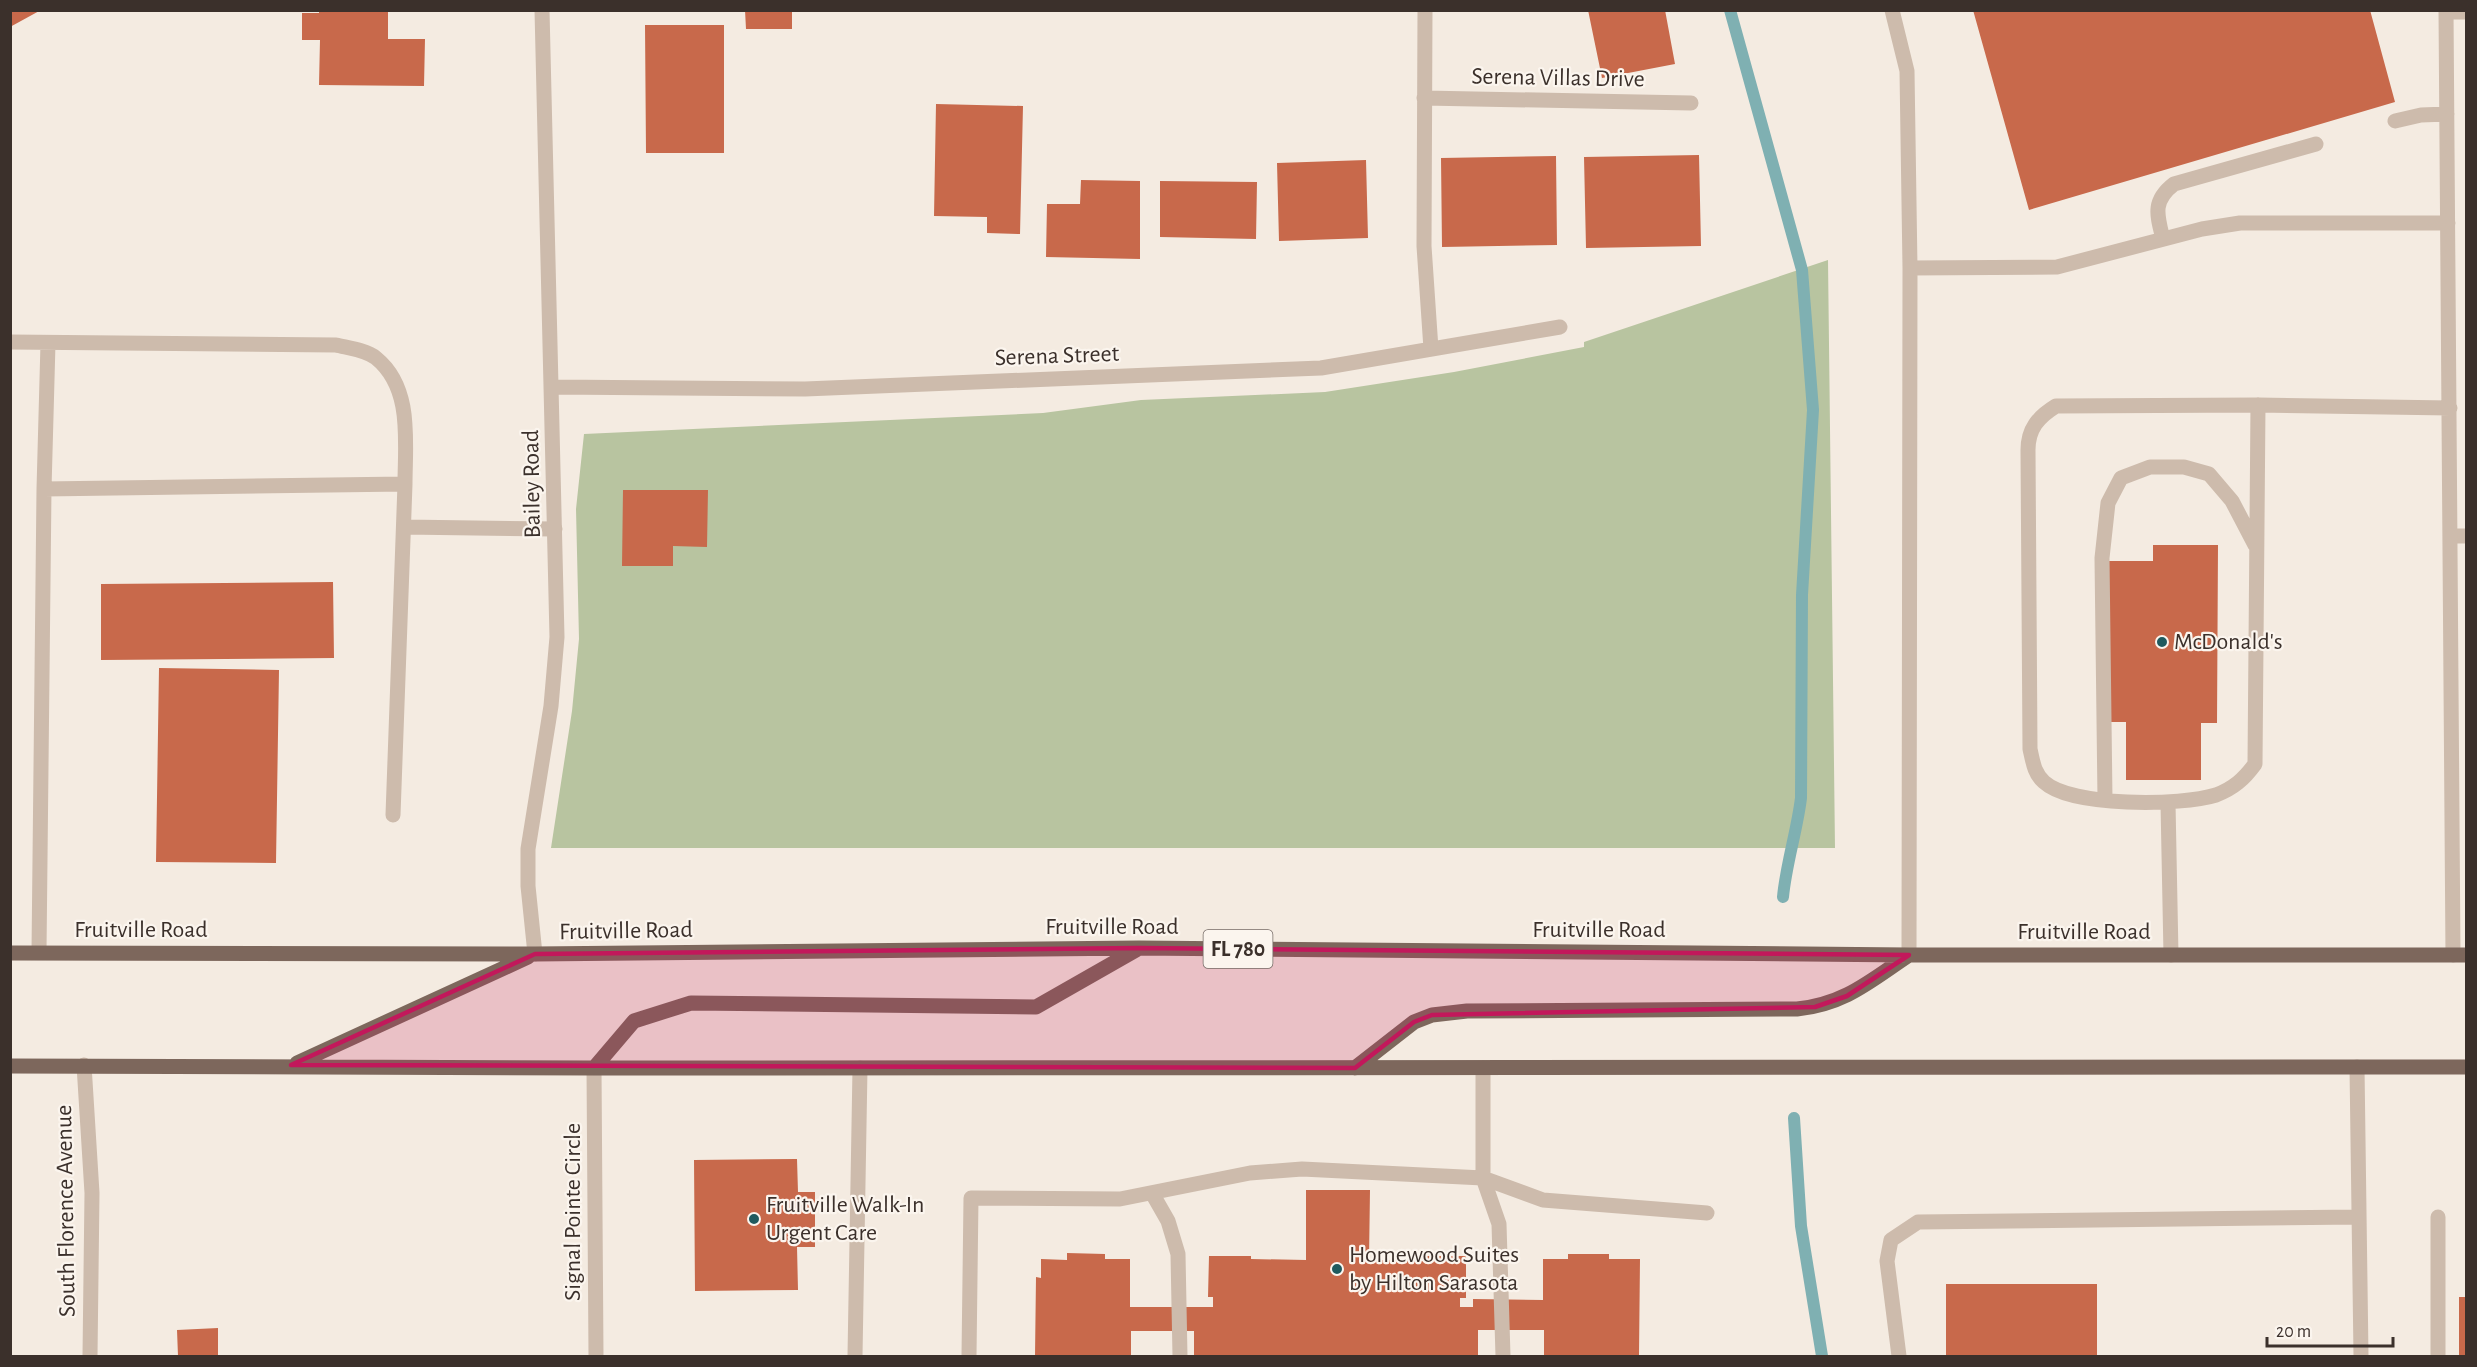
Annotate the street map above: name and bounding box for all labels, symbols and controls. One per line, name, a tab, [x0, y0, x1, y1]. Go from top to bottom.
street label: Serena Villas Drive	[1471, 64, 1645, 92]
street label: Serena Street	[994, 342, 1120, 370]
street label: Bailey Road	[519, 429, 545, 539]
place label: McDonald's	[2174, 630, 2283, 654]
marker: McDonald's	[2155, 635, 2169, 649]
street label: Fruitville Road	[1045, 915, 1179, 939]
street label: Fruitville Road	[74, 918, 208, 942]
street label: Fruitville Road	[559, 918, 693, 944]
street label: Fruitville Road	[1532, 918, 1666, 942]
street label: Fruitville Road	[2017, 920, 2151, 944]
road number: FL 780	[1204, 930, 1272, 968]
street label: South Florence Avenue	[52, 1105, 80, 1317]
street label: Signal Pointe Circle	[561, 1123, 585, 1301]
place label: Fruitville Walk-In Urgent Care	[766, 1193, 924, 1245]
marker: Fruitville Walk-In Urgent Care	[747, 1212, 761, 1226]
place label: Homewood Suites by Hilton Sarasota	[1349, 1243, 1519, 1295]
marker: Homewood Suites by Hilton Sarasota	[1330, 1262, 1344, 1276]
scale bar	[2267, 1310, 2393, 1348]
text: 20 m	[2276, 1323, 2311, 1341]

